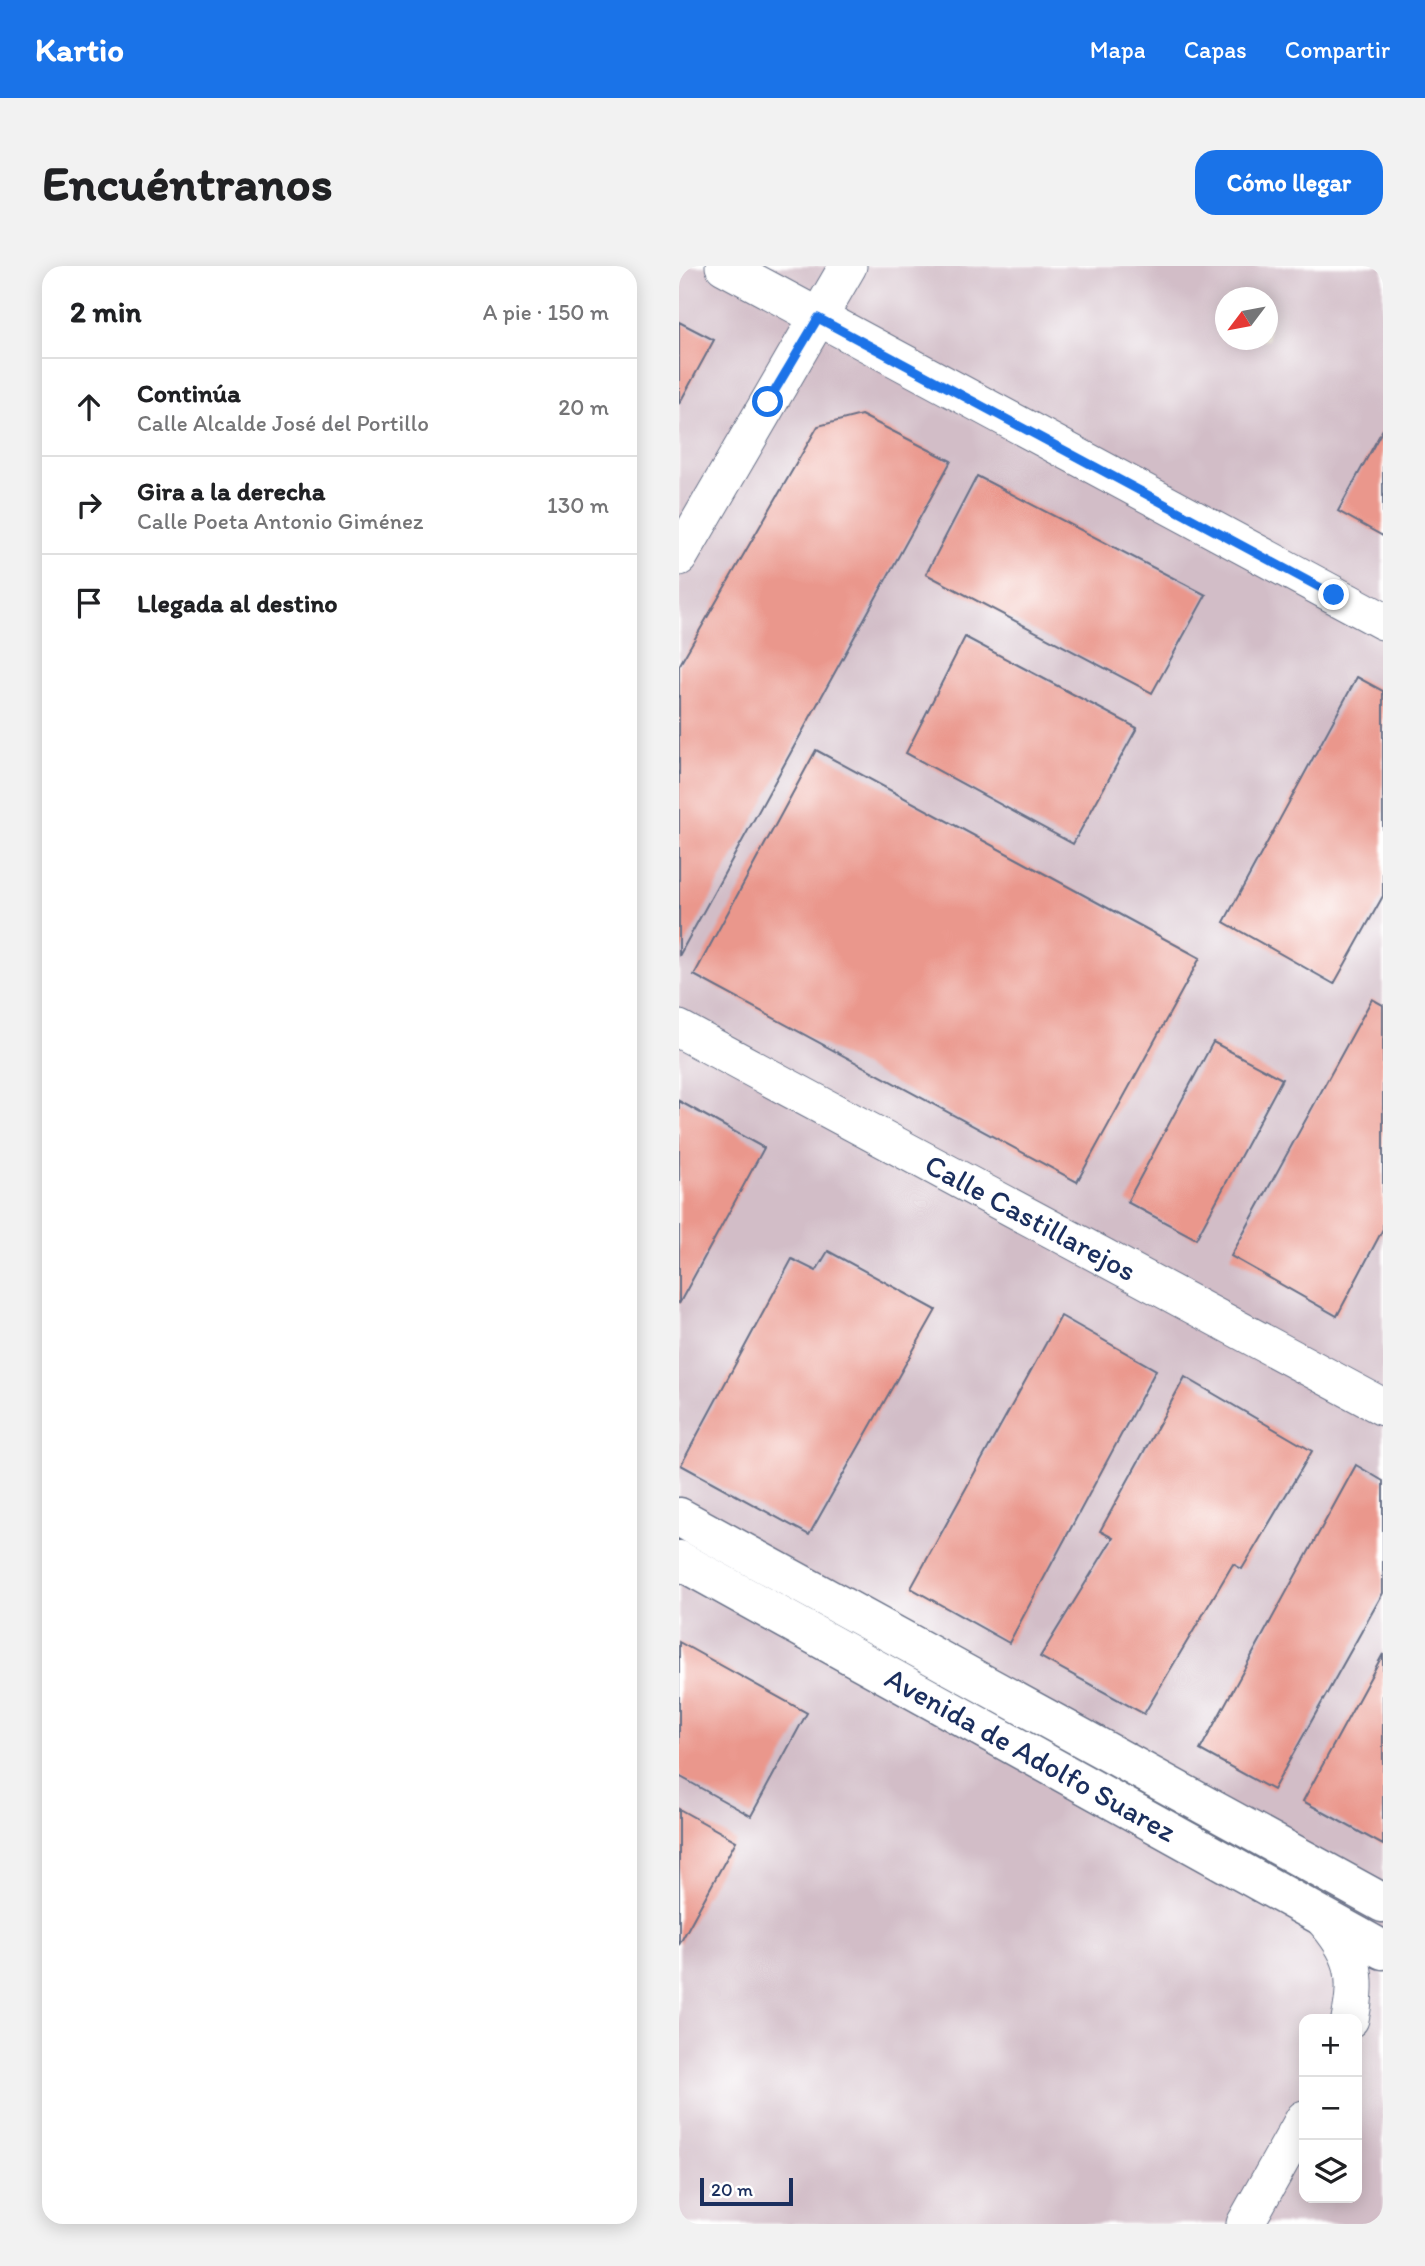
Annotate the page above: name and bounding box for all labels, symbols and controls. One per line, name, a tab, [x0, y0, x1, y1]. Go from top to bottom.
text: Kartio	[35, 30, 124, 69]
text: Mapa	[1090, 35, 1146, 64]
text: Capas	[1184, 35, 1247, 64]
text: Compartir	[1285, 35, 1390, 64]
button: Cómo llegar	[1195, 150, 1383, 215]
text: Encuéntranos	[42, 153, 333, 212]
north arrow	[1215, 287, 1278, 350]
text: 2 min	[70, 293, 141, 330]
text: A pie · 150 m	[483, 298, 609, 326]
text: Continúa	[137, 377, 241, 409]
route start	[752, 386, 783, 417]
icon: ahead	[70, 388, 108, 426]
text: 20 m	[558, 393, 609, 421]
text: Calle Alcalde José del Portillo	[137, 409, 429, 437]
text: Gira a la derecha	[137, 475, 325, 507]
icon: right	[70, 486, 108, 524]
text: 130 m	[547, 491, 609, 519]
text: Calle Poeta Antonio Giménez	[137, 507, 424, 535]
route end	[1318, 579, 1349, 610]
icon: arrive	[70, 584, 108, 622]
text: Llegada al destino	[137, 587, 338, 619]
street label: Calle Castillarejos	[919, 1145, 1143, 1289]
street label: Avenida de Adolfo Suarez	[879, 1659, 1183, 1850]
map controls	[1299, 2014, 1362, 2203]
button: +	[1299, 2014, 1362, 2077]
button: −	[1299, 2077, 1362, 2140]
button: layers	[1299, 2140, 1362, 2203]
scale bar	[700, 2175, 793, 2207]
text: 20 m	[711, 2178, 753, 2201]

